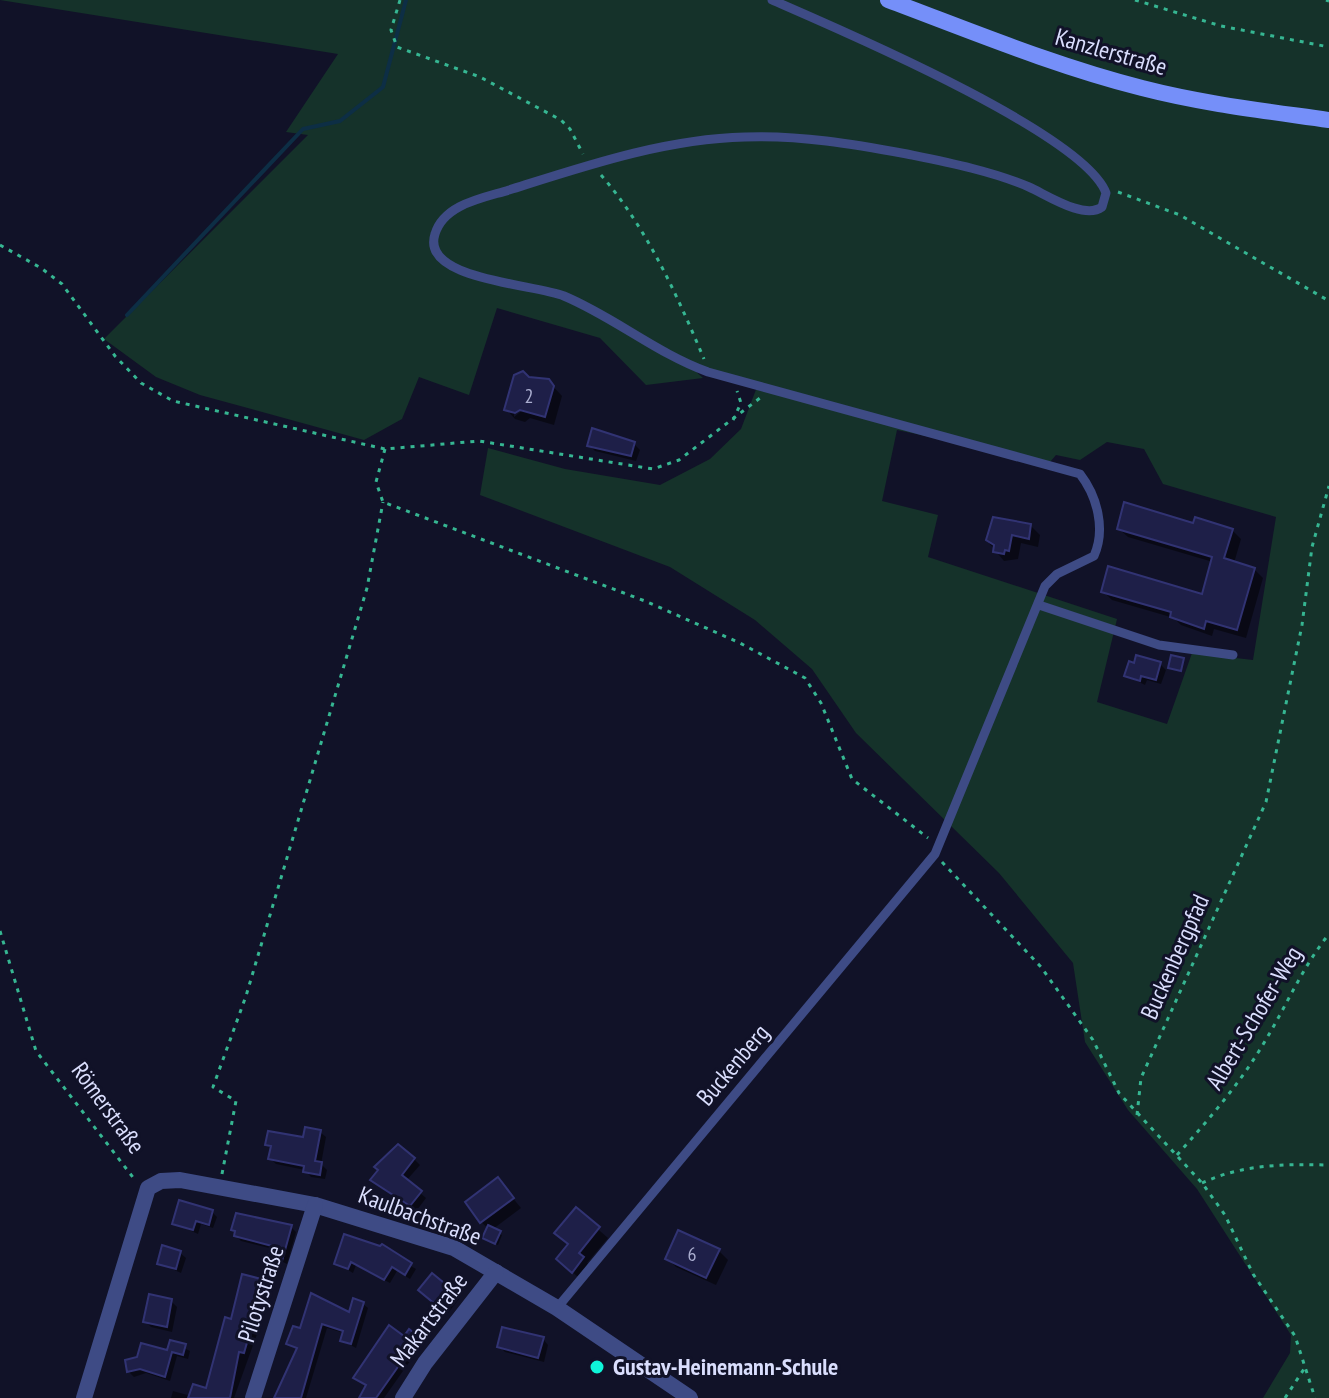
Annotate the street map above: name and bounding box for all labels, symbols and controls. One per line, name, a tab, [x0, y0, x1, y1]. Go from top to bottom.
street label: Kanzlerstraße	[1052, 21, 1171, 82]
house number: 2	[525, 383, 534, 409]
street label: Buckenbergpfad	[1133, 890, 1216, 1024]
street label: Albert-Schofer-Weg	[1199, 940, 1308, 1095]
street label: Buckenberg	[690, 1018, 776, 1112]
street label: Römerstraße	[65, 1056, 152, 1160]
street label: Kaulbachstraße	[354, 1179, 486, 1252]
house number: 6	[688, 1241, 697, 1267]
street label: Pilotystraße	[230, 1242, 291, 1346]
street label: Makartstraße	[383, 1266, 474, 1373]
place label: Gustav-Heinemann-Schule	[613, 1351, 838, 1382]
marker: Gustav-Heinemann-Schule	[588, 1358, 606, 1376]

